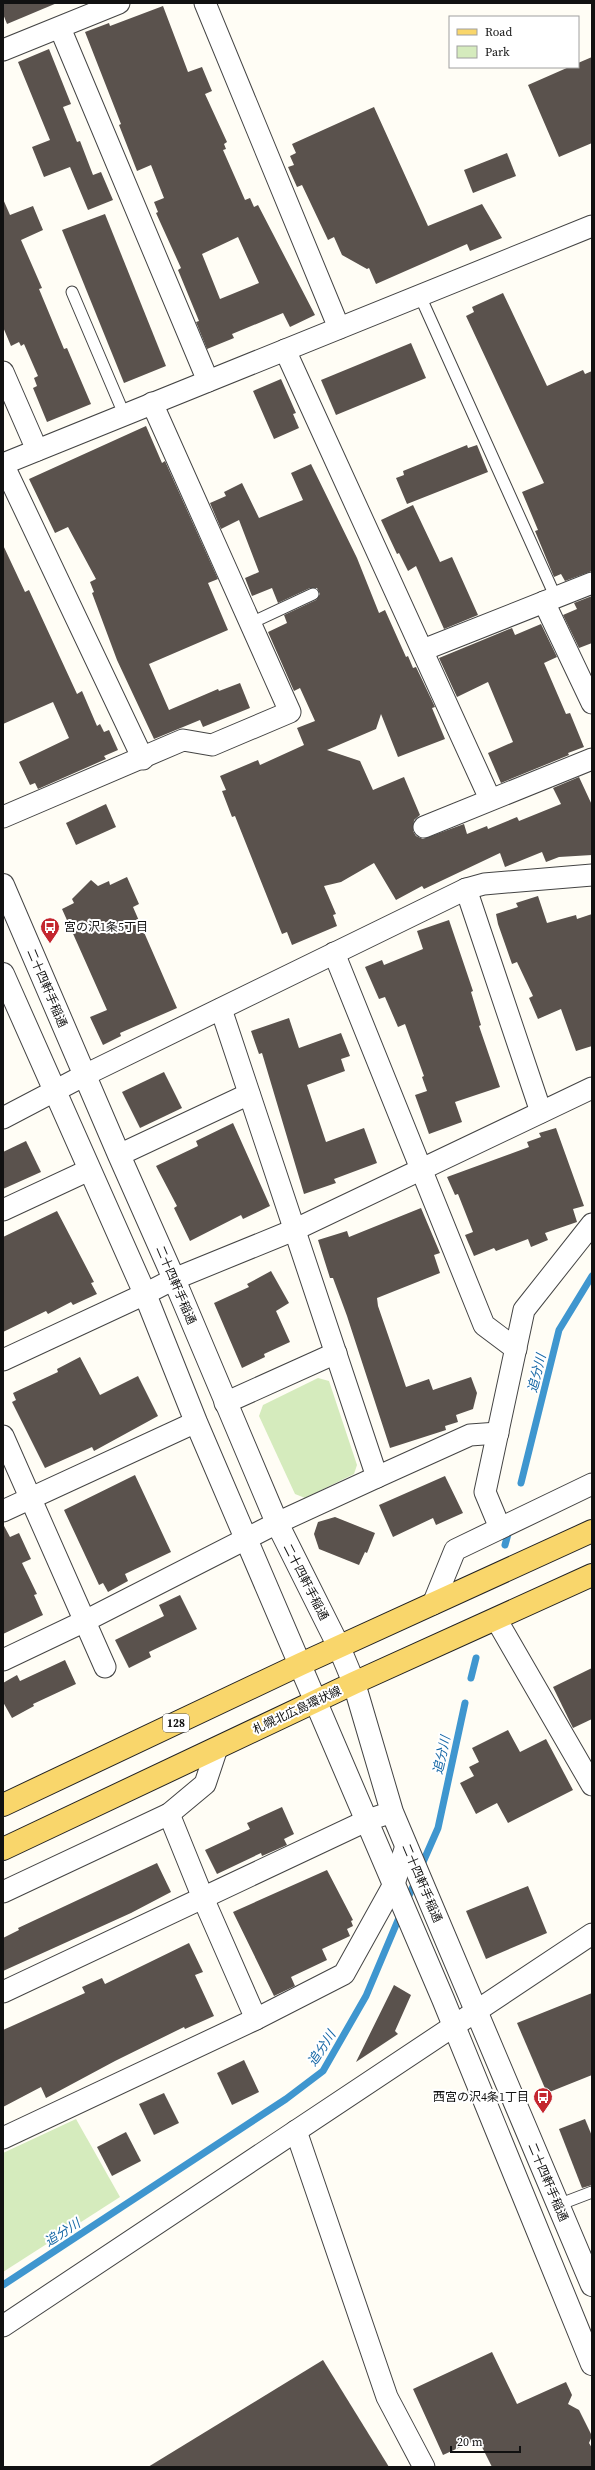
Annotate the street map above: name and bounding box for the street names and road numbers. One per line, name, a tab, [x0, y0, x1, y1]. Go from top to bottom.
street label: 二十四軒手稲通	[23, 946, 71, 1030]
street label: 二十四軒手稲通	[152, 1243, 200, 1327]
street label: 二十四軒手稲通	[280, 1541, 332, 1623]
street label: 札幌北広島環状線	[250, 1682, 344, 1738]
road number: 128	[163, 1714, 189, 1732]
street label: 二十四軒手稲通	[398, 1841, 446, 1925]
street label: 二十四軒手稲通	[524, 2140, 572, 2224]

